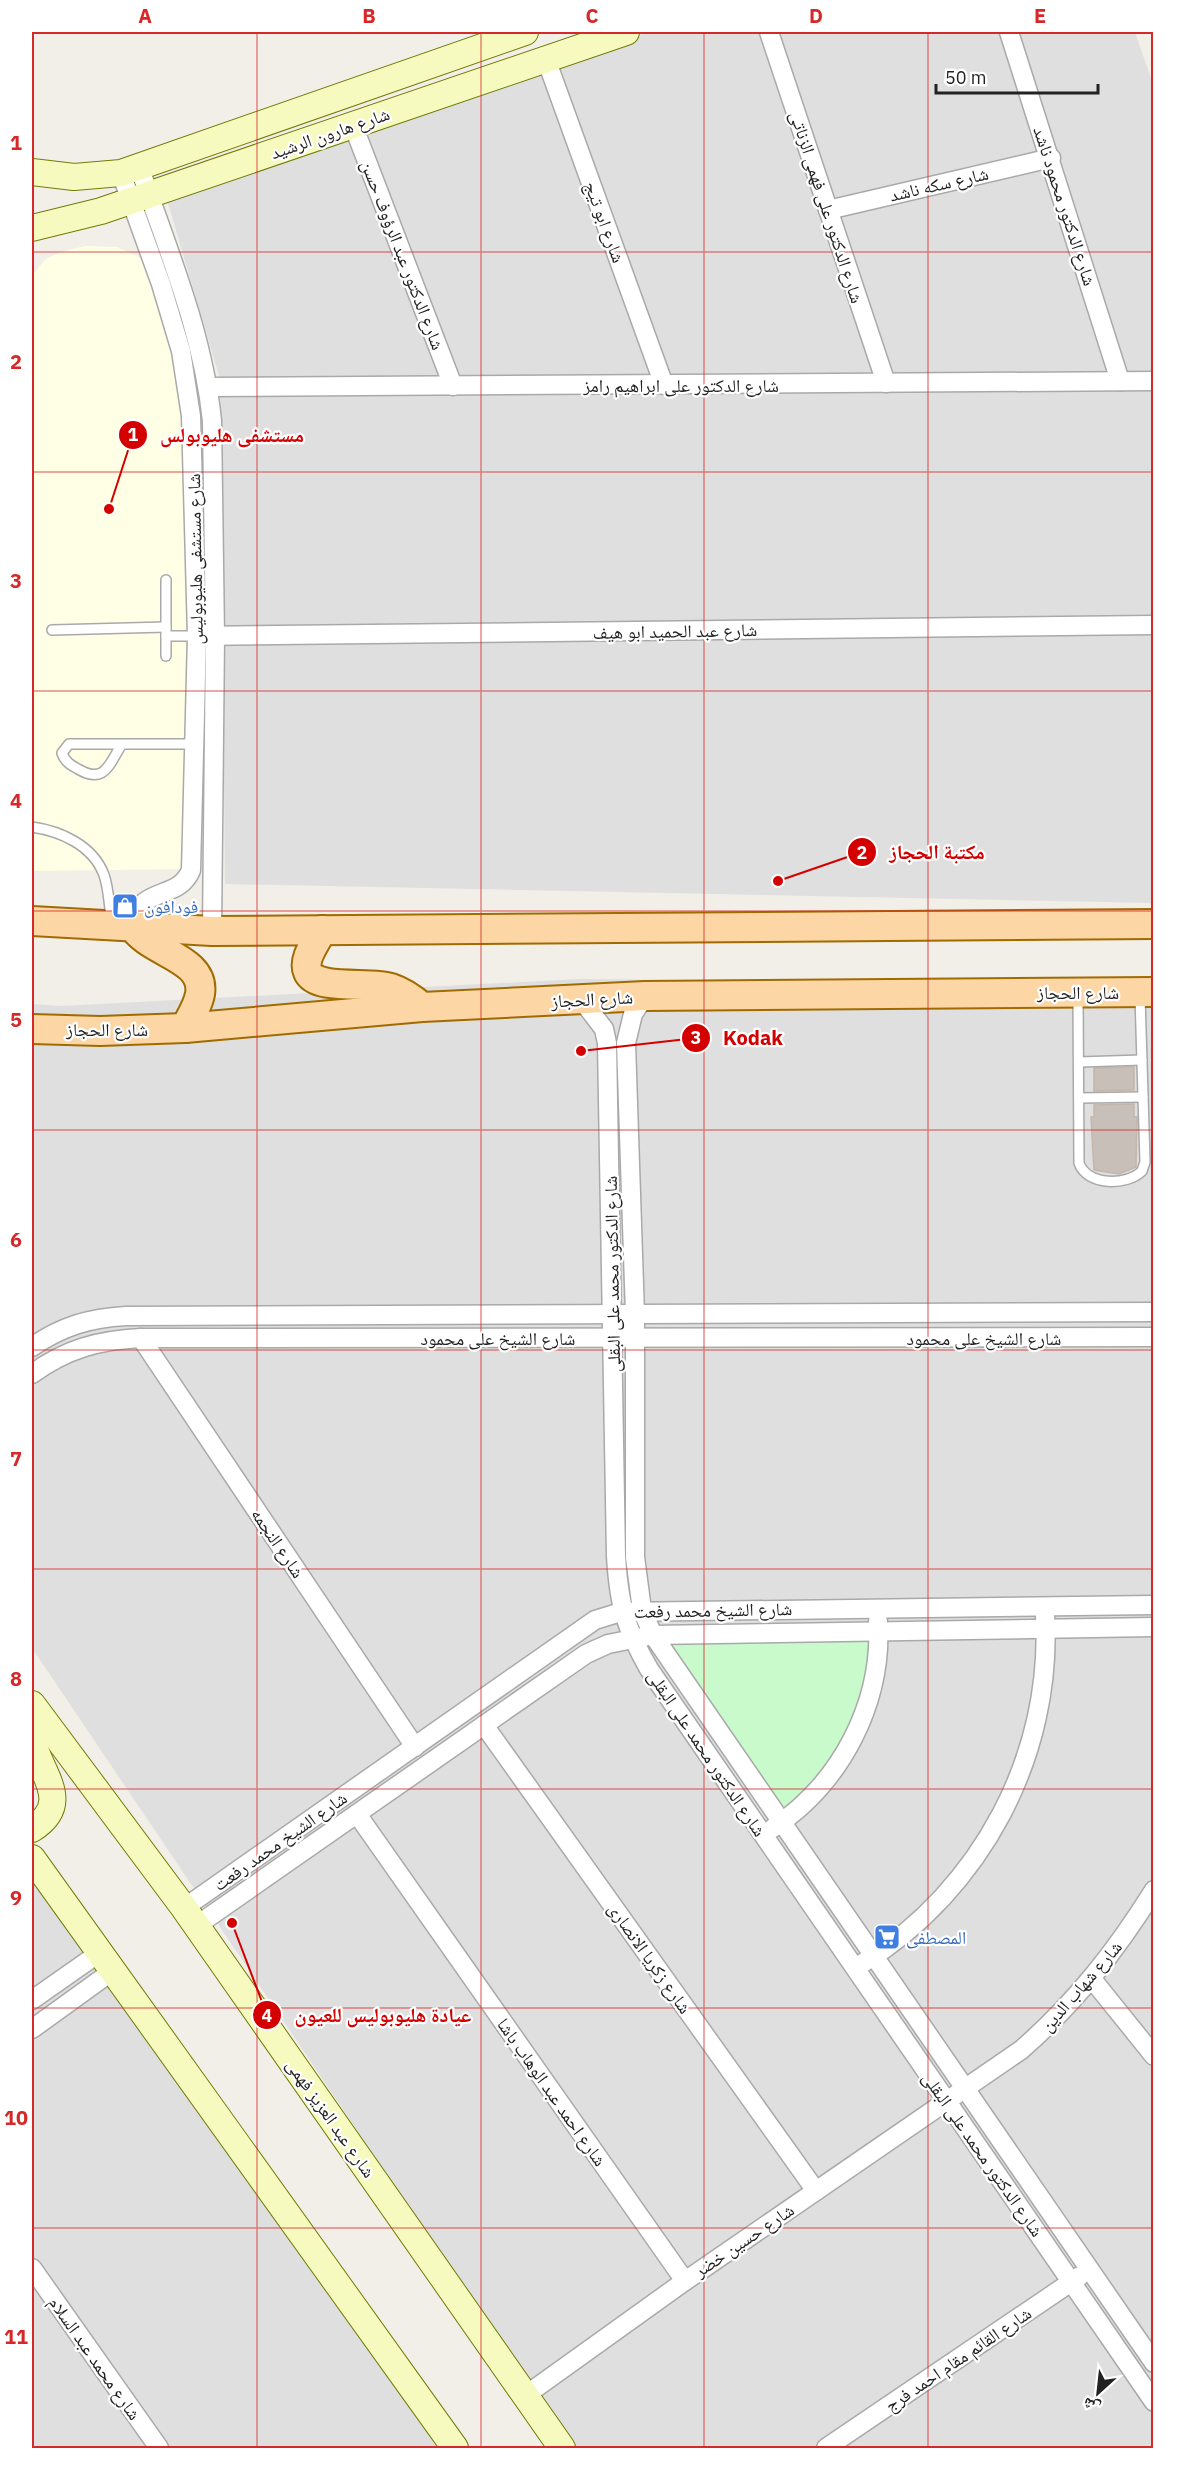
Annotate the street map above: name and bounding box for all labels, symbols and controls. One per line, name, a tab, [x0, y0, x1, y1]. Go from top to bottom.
text: A	[138, 2, 152, 29]
text: B	[362, 2, 376, 29]
text: C	[585, 2, 599, 29]
text: D	[809, 2, 823, 29]
text: E	[1034, 2, 1046, 29]
scale bar	[936, 57, 1098, 95]
text: 50 m	[945, 66, 987, 89]
street label: شارع هارون الرشيد	[267, 102, 393, 164]
street label: شارع الدكتور على فهمى الزناتى	[785, 108, 869, 306]
street label: شارع الدكتور محمود ناشد	[1028, 123, 1102, 289]
text: 1	[10, 129, 22, 156]
street label: شارع الدكتور عبد الرؤوف حسن	[356, 157, 450, 353]
street label: شارع سكه ناشد	[887, 161, 991, 207]
street label: شارع ابو تيج	[579, 178, 630, 266]
text: 2	[10, 348, 22, 375]
street label: شارع الدكتور على ابراهيم رامز	[582, 374, 779, 398]
callout: مستشفى هليوبولس	[118, 416, 315, 454]
text: مستشفى هليوبولس	[160, 421, 304, 448]
text: 1	[128, 423, 139, 446]
street label: شارع مستشفى هليوبوليس	[182, 473, 208, 645]
text: 3	[10, 567, 22, 594]
street label: شارع عبد الحميد ابو هيف	[593, 618, 757, 644]
text: 4	[10, 787, 22, 814]
callout: مكتبة الحجاز	[847, 833, 996, 871]
text: مكتبة الحجاز	[888, 838, 985, 865]
text: 2	[857, 841, 867, 864]
shop icon: فودافون	[110, 891, 140, 921]
place label: فودافون	[144, 895, 198, 918]
street label: شارع الحجاز	[1036, 981, 1119, 1004]
street label: شارع الحجاز	[549, 985, 634, 1013]
text: 5	[10, 1006, 22, 1033]
street label: شارع الحجاز	[65, 1018, 148, 1041]
callout: Kodak	[681, 1019, 795, 1057]
text: Kodak	[723, 1024, 783, 1051]
text: 3	[691, 1026, 701, 1049]
street label: شارع الدكتور محمد على البقلى	[599, 1176, 625, 1372]
text: 6	[10, 1226, 22, 1253]
street label: شارع الشيخ على محمود	[421, 1327, 575, 1351]
street label: شارع الشيخ على محمود	[907, 1327, 1061, 1351]
text: 7	[10, 1445, 22, 1472]
street label: شارع النجمه	[246, 1504, 310, 1582]
street label: شارع الشيخ محمد رفعت	[634, 1597, 792, 1624]
text: 8	[10, 1665, 22, 1692]
street label: شارع الدكتور محمد على البقلى	[643, 1665, 771, 1841]
street label: شارع الشيخ محمد رفعت	[209, 1786, 352, 1897]
text: 9	[10, 1884, 22, 1911]
street label: شارع زكريا الانصارى	[603, 1898, 697, 2018]
supermarket icon: المصطفى	[872, 1922, 902, 1952]
place label: المصطفى	[906, 1926, 966, 1949]
street label: شارع شهاب الدين	[1035, 1936, 1127, 2036]
callout: عيادة هليوبوليس للعيون	[252, 1996, 483, 2034]
text: عيادة هليوبوليس للعيون	[295, 2001, 471, 2028]
text: 4	[262, 2004, 273, 2027]
street label: شارع احمد عبد الوهاب باشا	[492, 2013, 612, 2171]
street label: شارع عبد العزيز فهمى	[281, 2054, 381, 2182]
street label: شارع الدكتور محمد على البقلى	[917, 2067, 1049, 2241]
text: 10	[4, 2104, 28, 2131]
street label: شارع حسين خضر	[689, 2198, 798, 2282]
street label: شارع محمد عبد السلام	[43, 2292, 146, 2425]
street label: شارع القائم مقام احمد فرج	[880, 2301, 1036, 2417]
text: 11	[4, 2323, 28, 2350]
north arrow	[1068, 2363, 1128, 2423]
text: ش	[1079, 2394, 1103, 2419]

